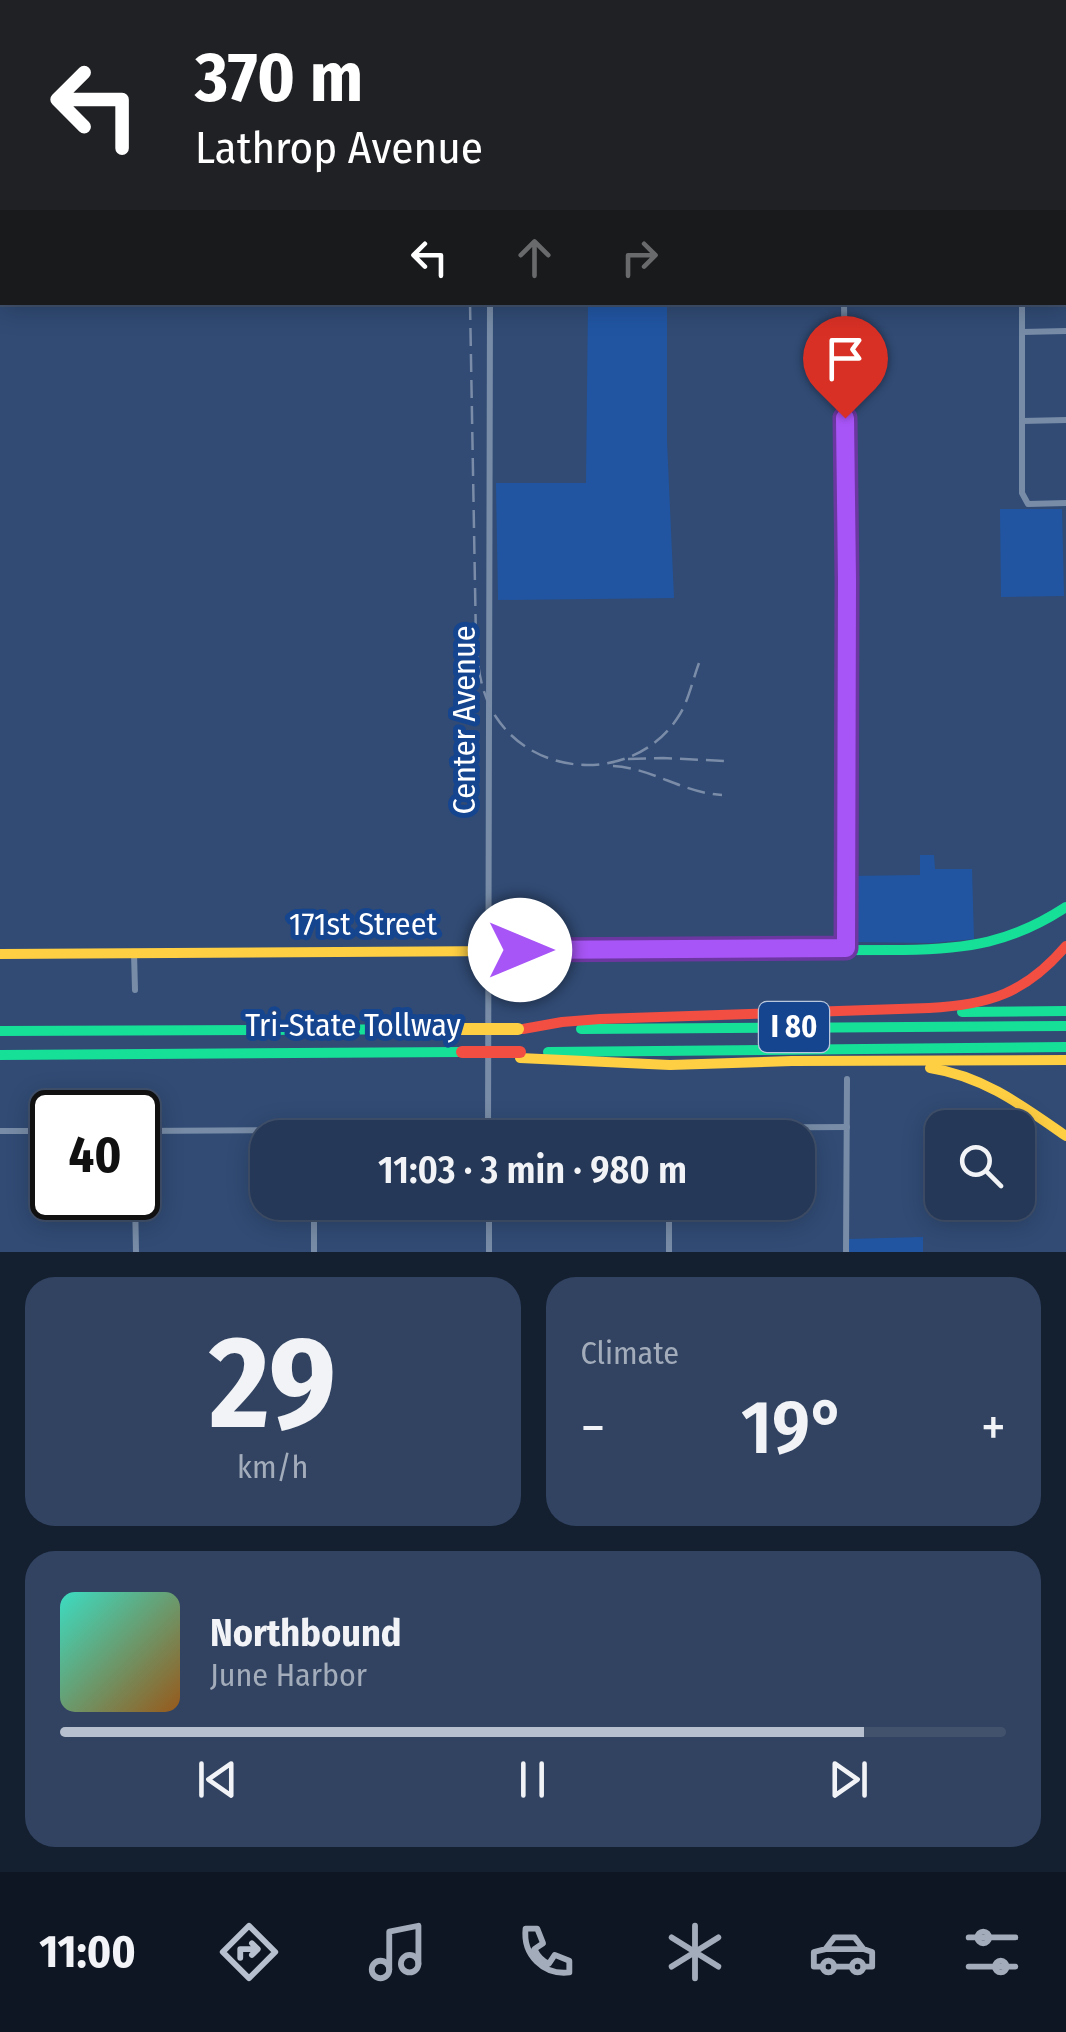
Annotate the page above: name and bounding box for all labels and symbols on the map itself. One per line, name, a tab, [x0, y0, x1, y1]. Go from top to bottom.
pin	[803, 316, 888, 419]
street label: Center Avenue	[445, 626, 483, 814]
position arrow	[468, 898, 572, 1002]
street label: 171st Street	[289, 905, 437, 943]
road number: I 80	[759, 1002, 829, 1052]
street label: Tri-State Tollway	[245, 1006, 461, 1044]
speed limit sign: 40	[30, 1090, 160, 1220]

